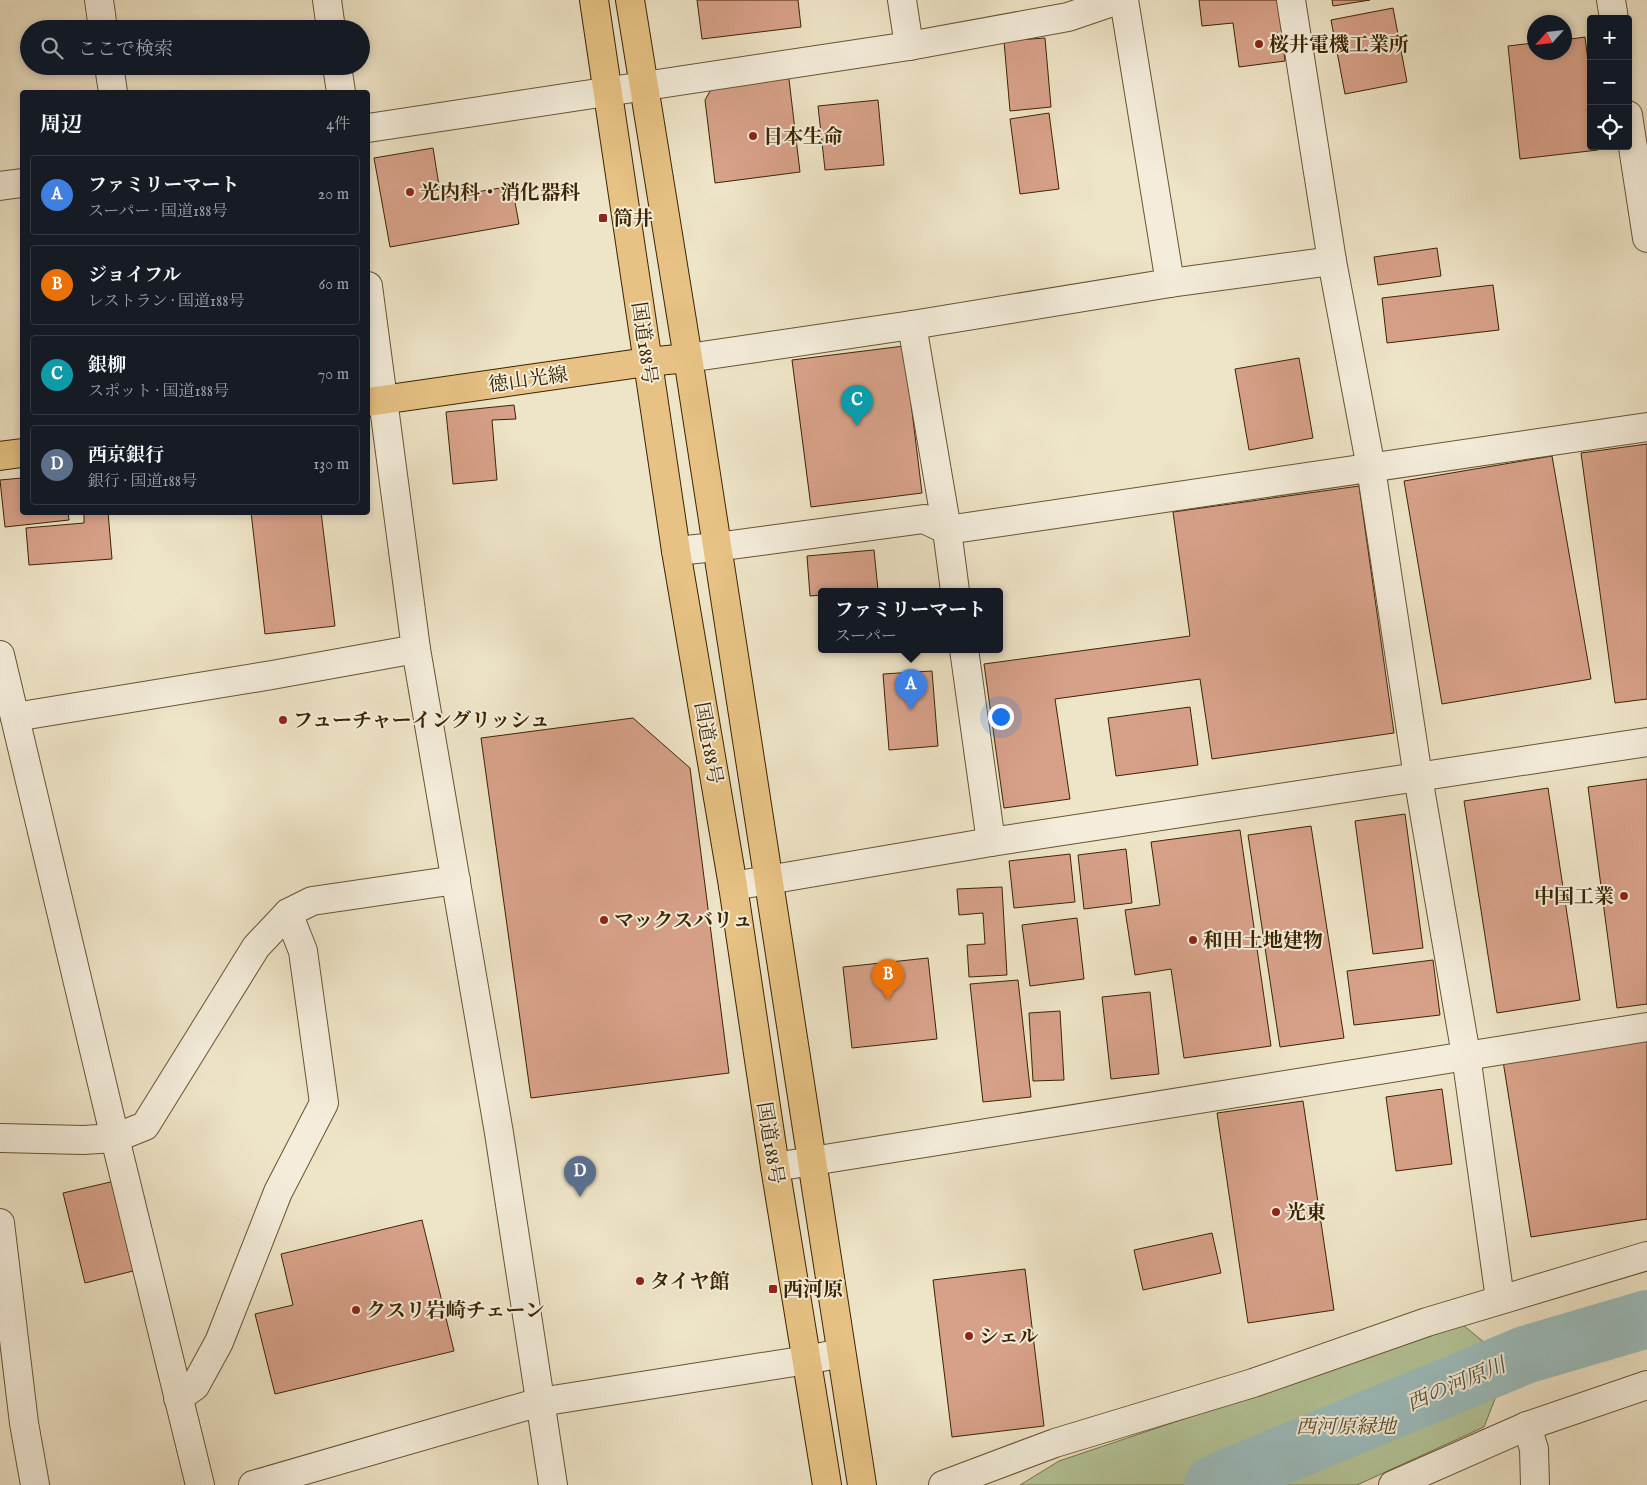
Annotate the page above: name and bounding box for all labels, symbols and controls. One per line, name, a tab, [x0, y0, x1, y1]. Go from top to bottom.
north arrow	[1527, 15, 1572, 60]
map controls	[1587, 15, 1632, 150]
button: +	[1587, 15, 1632, 60]
search box	[20, 20, 370, 75]
place label: 桜井電機工業所	[1269, 33, 1409, 58]
icon: search	[38, 34, 66, 62]
text: ここで検索	[78, 38, 173, 62]
marker: 桜井電機工業所	[1253, 38, 1265, 50]
button: −	[1587, 60, 1632, 105]
button: locate	[1587, 105, 1632, 150]
text: 周辺	[40, 112, 82, 139]
text: 4件	[326, 115, 350, 135]
place label: 日本生命	[763, 125, 843, 150]
marker: 日本生命	[747, 130, 759, 142]
text: ファミリーマート	[88, 174, 240, 198]
place label: 光内科・消化器科	[420, 181, 580, 206]
text: A	[52, 185, 62, 205]
text: 20 m	[318, 185, 349, 205]
marker: 光内科・消化器科	[404, 186, 416, 198]
text: スーパー · 国道188号	[88, 202, 227, 222]
place label: 筒井	[613, 207, 653, 232]
marker: 筒井	[597, 212, 609, 224]
text: ジョイフル	[88, 264, 181, 288]
text: B	[52, 275, 62, 295]
text: 60 m	[319, 275, 349, 295]
text: レストラン · 国道188号	[88, 292, 245, 312]
street label: 国道188号	[625, 300, 662, 386]
text: 銀柳	[88, 354, 126, 378]
street label: 徳山光線	[487, 363, 570, 398]
text: C	[51, 365, 63, 385]
text: 70 m	[318, 365, 349, 385]
text: スポット · 国道188号	[88, 382, 229, 402]
pin: C	[841, 385, 873, 426]
text: 西京銀行	[88, 444, 164, 468]
text: D	[51, 455, 63, 475]
text: 130 m	[313, 455, 349, 475]
text: 銀行 · 国道188号	[88, 472, 197, 492]
popup	[818, 588, 1003, 653]
text: ファミリーマート	[835, 599, 986, 623]
text: スーパー	[835, 627, 897, 647]
pin: A	[895, 669, 927, 710]
street label: 国道188号	[688, 700, 727, 786]
your location	[988, 704, 1014, 730]
place label: フューチャーイングリッシュ	[293, 709, 550, 734]
marker: フューチャーイングリッシュ	[277, 714, 289, 726]
place label: 中国工業	[1534, 885, 1614, 910]
marker: 中国工業	[1618, 890, 1630, 902]
place label: マックスバリュ	[614, 909, 752, 934]
marker: マックスバリュ	[598, 914, 610, 926]
place label: 和田土地建物	[1203, 929, 1323, 954]
marker: 和田土地建物	[1187, 934, 1199, 946]
pin: B	[872, 959, 904, 1000]
street label: 国道188号	[751, 1100, 788, 1186]
pin: D	[564, 1156, 596, 1197]
place label: 光東	[1286, 1201, 1326, 1226]
marker: 光東	[1270, 1206, 1282, 1218]
place label: タイヤ館	[650, 1270, 730, 1295]
marker: タイヤ館	[634, 1275, 646, 1287]
place label: 西河原	[783, 1278, 843, 1303]
marker: 西河原	[767, 1283, 779, 1295]
place label: クスリ岩崎チェーン	[366, 1299, 545, 1324]
marker: クスリ岩崎チェーン	[350, 1304, 362, 1316]
place label: シェル	[979, 1325, 1039, 1350]
marker: シェル	[963, 1330, 975, 1342]
water label: 西の河原川	[1403, 1352, 1512, 1418]
park label: 西河原緑地	[1296, 1415, 1398, 1440]

